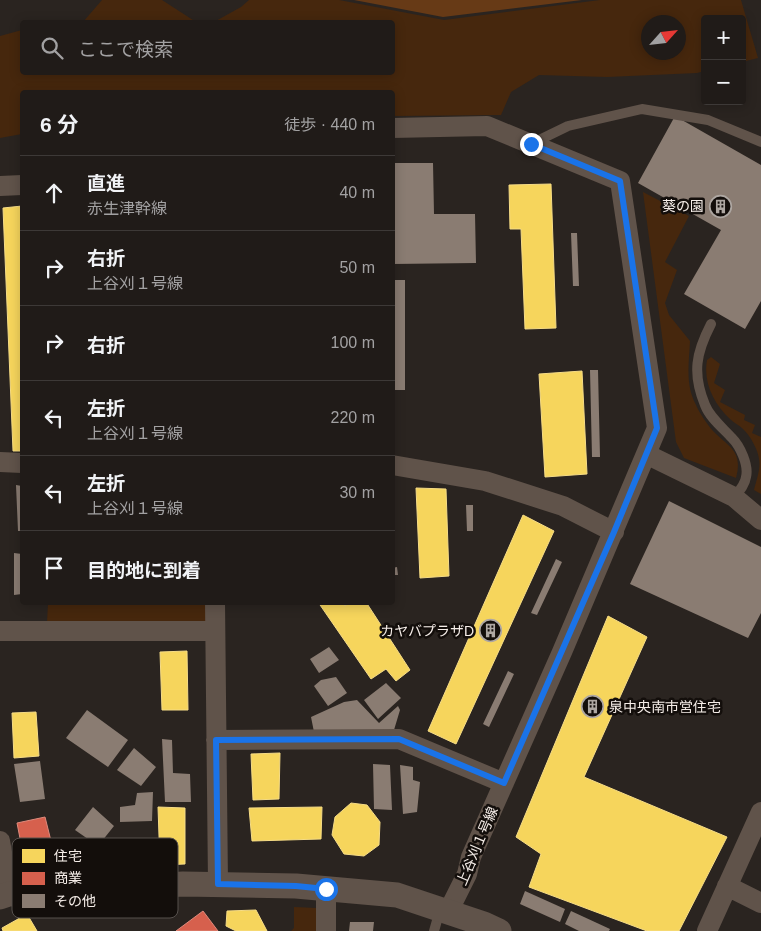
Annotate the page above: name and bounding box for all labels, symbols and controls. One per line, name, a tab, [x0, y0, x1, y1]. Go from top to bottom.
north arrow	[641, 15, 686, 60]
map controls	[701, 15, 746, 105]
button: +	[701, 15, 746, 60]
search box	[20, 20, 395, 75]
icon: search	[38, 34, 66, 62]
text: ここで検索	[78, 39, 173, 60]
button: −	[701, 60, 746, 105]
text: 6 分	[40, 113, 79, 136]
text: 徒歩 · 440 m	[284, 116, 375, 133]
route end	[520, 133, 543, 156]
text: 直進	[87, 173, 125, 194]
icon: ahead	[40, 179, 68, 207]
text: 40 m	[339, 184, 375, 201]
building icon: 葵の園	[708, 194, 732, 218]
place label: 葵の園	[662, 198, 704, 214]
text: 赤生津幹線	[87, 200, 167, 217]
text: 右折	[87, 248, 125, 269]
icon: right	[40, 254, 68, 282]
text: 50 m	[339, 259, 375, 276]
text: 上谷刈１号線	[87, 275, 183, 292]
icon: right	[40, 329, 68, 357]
text: 100 m	[331, 334, 375, 351]
text: 右折	[87, 335, 125, 356]
text: 左折	[87, 398, 125, 419]
icon: left	[40, 404, 68, 432]
text: 220 m	[331, 409, 375, 426]
text: 上谷刈１号線	[87, 425, 183, 442]
text: 左折	[87, 473, 125, 494]
icon: left	[40, 479, 68, 507]
text: 30 m	[339, 484, 375, 501]
text: 上谷刈１号線	[87, 500, 183, 517]
icon: arrive	[40, 554, 68, 582]
text: 目的地に到着	[87, 560, 201, 581]
building icon: カヤバプラザD	[478, 619, 502, 643]
place label: カヤバプラザD	[380, 623, 474, 639]
building icon: 泉中央南市営住宅	[581, 695, 605, 719]
place label: 泉中央南市営住宅	[609, 699, 721, 715]
street label: 上谷刈１号線	[453, 804, 501, 888]
legend	[12, 838, 178, 918]
text: 住宅	[54, 848, 82, 864]
text: 商業	[54, 870, 82, 886]
route start	[315, 878, 338, 901]
text: その他	[54, 893, 96, 909]

